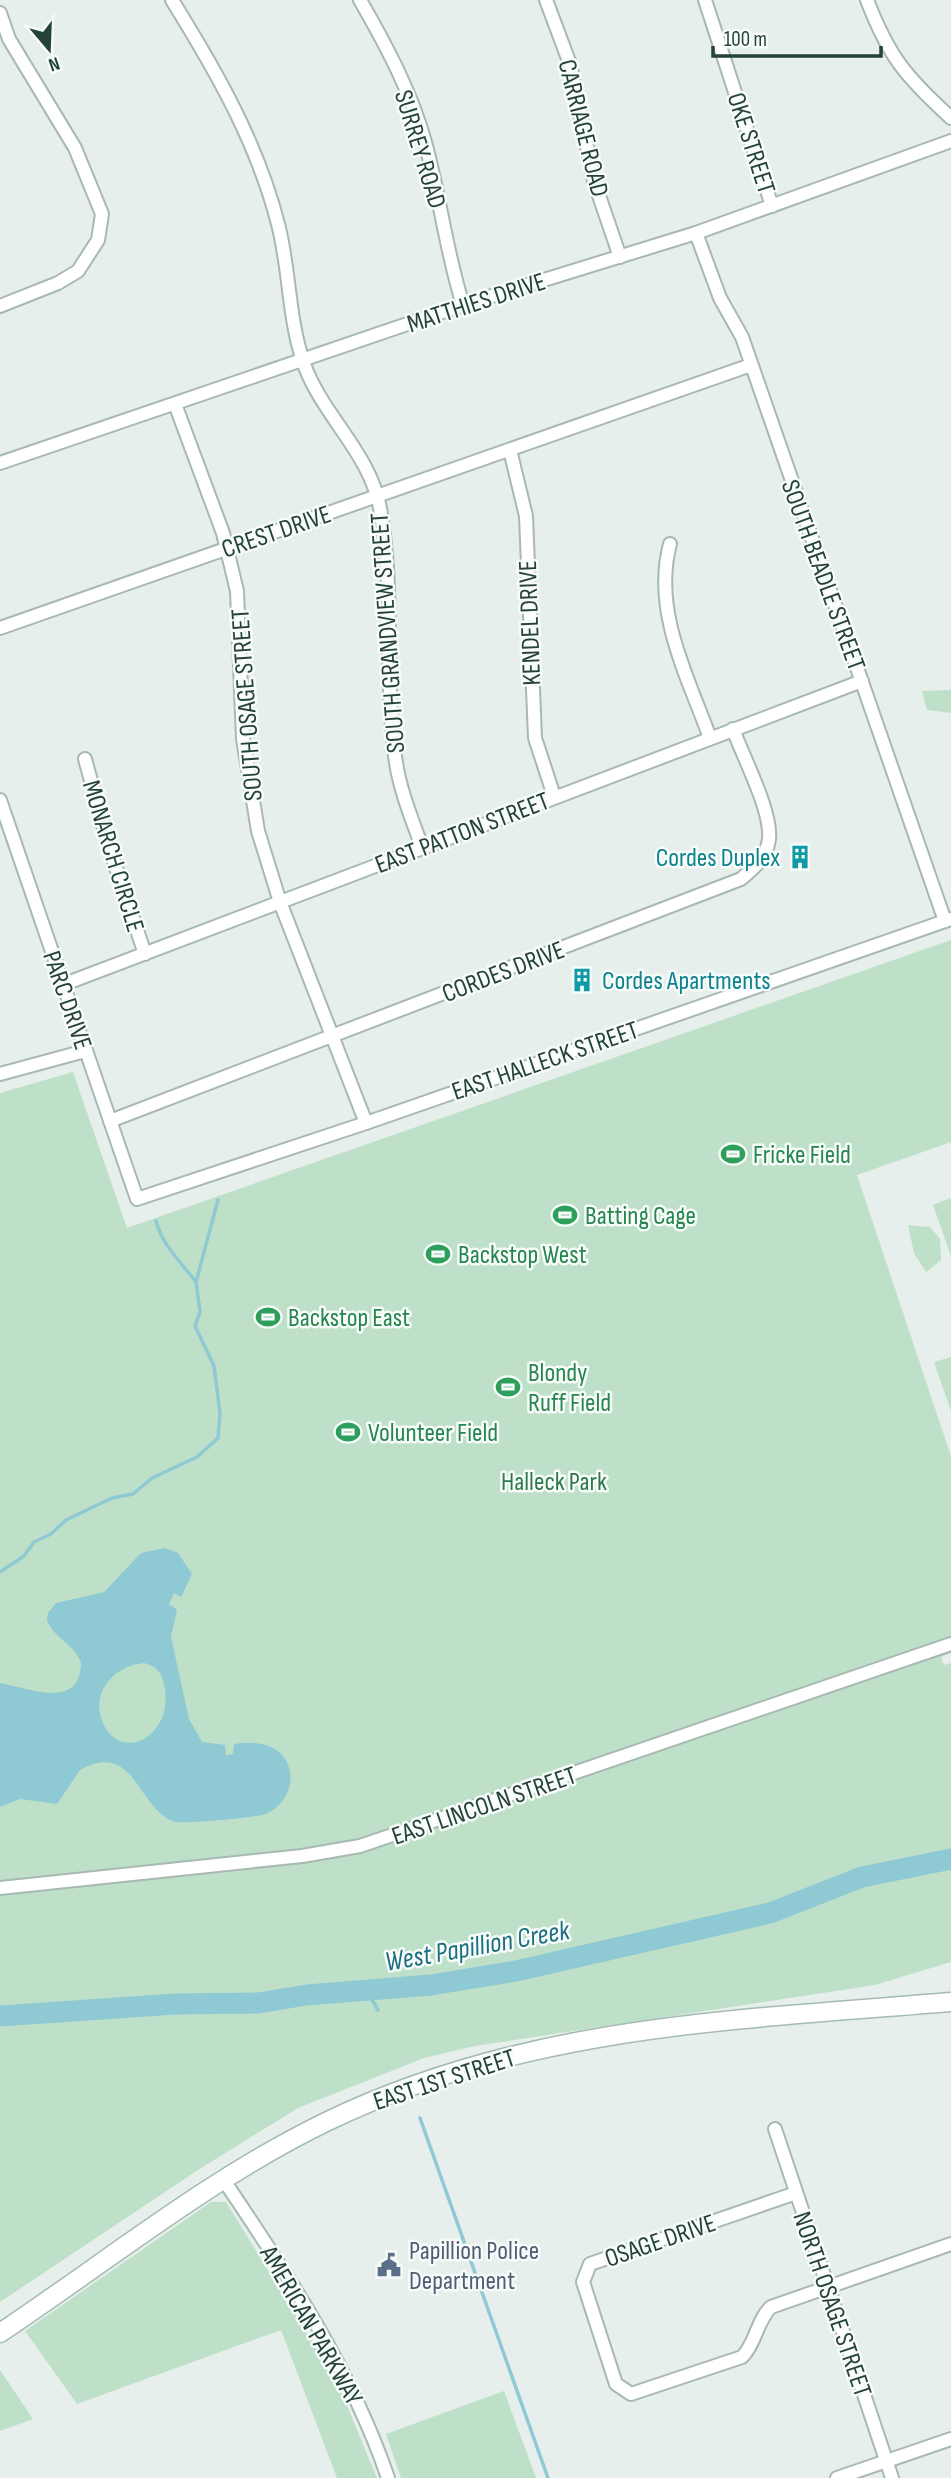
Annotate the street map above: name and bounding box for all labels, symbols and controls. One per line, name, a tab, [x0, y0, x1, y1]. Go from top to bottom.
north arrow	[14, 14, 84, 84]
scale bar	[713, 14, 881, 58]
text: 100 m	[724, 27, 767, 52]
text: N	[46, 51, 63, 76]
street label: CARRIAGE ROAD	[551, 57, 615, 200]
street label: SURREY ROAD	[387, 86, 452, 212]
street label: OKE STREET	[720, 89, 782, 198]
street label: MATTHIES DRIVE	[403, 266, 550, 340]
street label: SOUTH BEADLE STREET	[774, 476, 871, 675]
street label: CREST DRIVE	[218, 499, 335, 566]
street label: SOUTH GRANDVIEW STREET	[365, 512, 412, 754]
street label: KENDEL DRIVE	[513, 560, 548, 686]
street label: SOUTH OSAGE STREET	[225, 608, 270, 802]
street label: MONARCH CIRCLE	[75, 777, 150, 936]
street label: EAST PATTON STREET	[371, 786, 554, 881]
place label: Cordes Duplex	[656, 843, 780, 874]
building icon: Cordes Duplex	[786, 843, 814, 871]
street label: CORDES DRIVE	[438, 935, 569, 1010]
street label: PARC DRIVE	[35, 947, 98, 1054]
building icon: Cordes Apartments	[568, 966, 596, 994]
place label: Cordes Apartments	[602, 966, 771, 997]
street label: EAST HALLECK STREET	[448, 1015, 643, 1108]
sports icon: Fricke Field	[719, 1140, 747, 1168]
place label: Fricke Field	[753, 1140, 851, 1171]
sports icon: Batting Cage	[551, 1201, 579, 1229]
place label: Batting Cage	[585, 1201, 696, 1232]
sports icon: Backstop West	[424, 1240, 452, 1268]
place label: Backstop West	[458, 1240, 587, 1271]
sports icon: Backstop East	[254, 1303, 282, 1331]
place label: Backstop East	[288, 1303, 410, 1334]
place label: Blondy Ruff Field	[528, 1358, 611, 1419]
sports icon: Blondy Ruff Field	[494, 1373, 522, 1401]
sports icon: Volunteer Field	[334, 1418, 362, 1446]
place label: Volunteer Field	[368, 1418, 498, 1449]
park label: Halleck Park	[501, 1467, 607, 1498]
street label: EAST LINCOLN STREET	[388, 1760, 581, 1853]
water label: West Papillion Creek	[383, 1914, 574, 1979]
street label: EAST 1ST STREET	[370, 2043, 519, 2118]
street label: OSAGE DRIVE	[601, 2208, 720, 2275]
street label: NORTH OSAGE STREET	[785, 2208, 878, 2401]
place label: Papillion Police Department	[409, 2236, 539, 2297]
street label: AMERICAN PARKWAY	[252, 2240, 369, 2411]
public building icon: Papillion Police Department	[375, 2251, 403, 2279]

